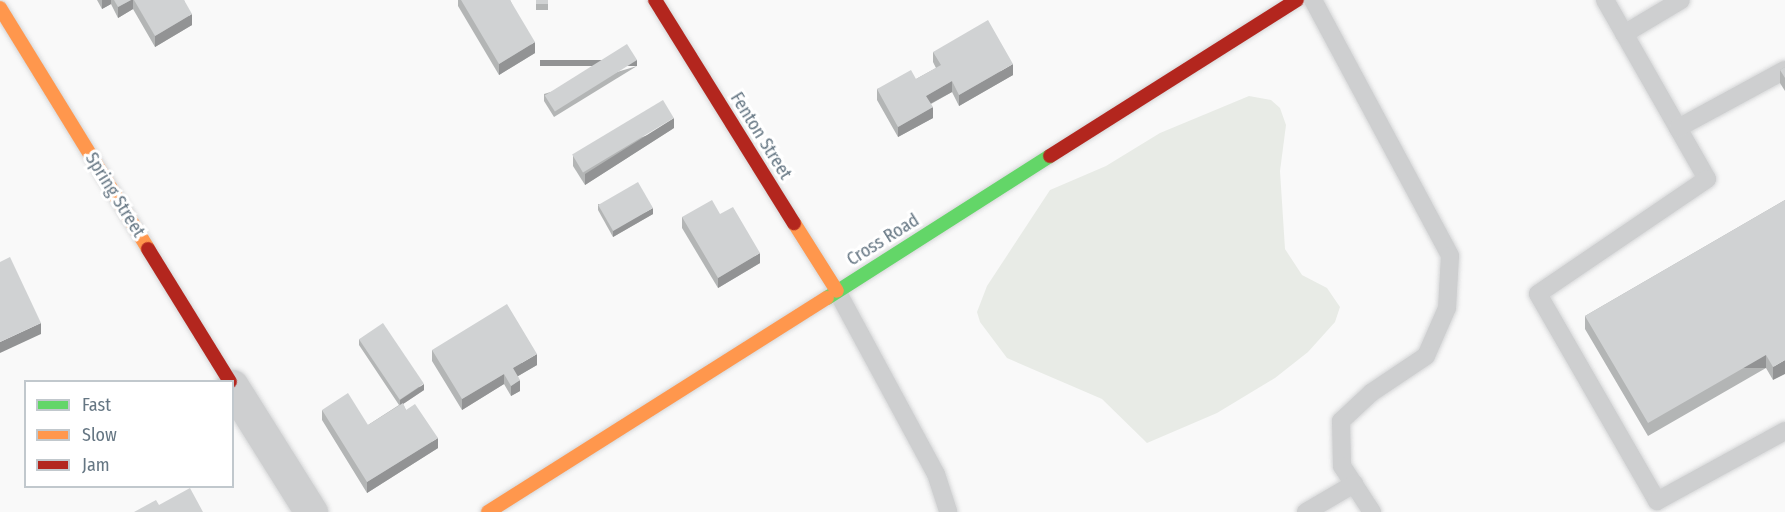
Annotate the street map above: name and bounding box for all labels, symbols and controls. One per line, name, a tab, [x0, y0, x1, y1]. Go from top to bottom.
street label: Fenton Street	[726, 88, 796, 184]
street label: Spring Street	[80, 149, 150, 241]
street label: Cross Road	[843, 209, 923, 271]
legend	[24, 380, 234, 488]
text: Fast	[82, 394, 111, 416]
text: Slow	[82, 424, 117, 446]
text: Jam	[82, 454, 110, 476]

